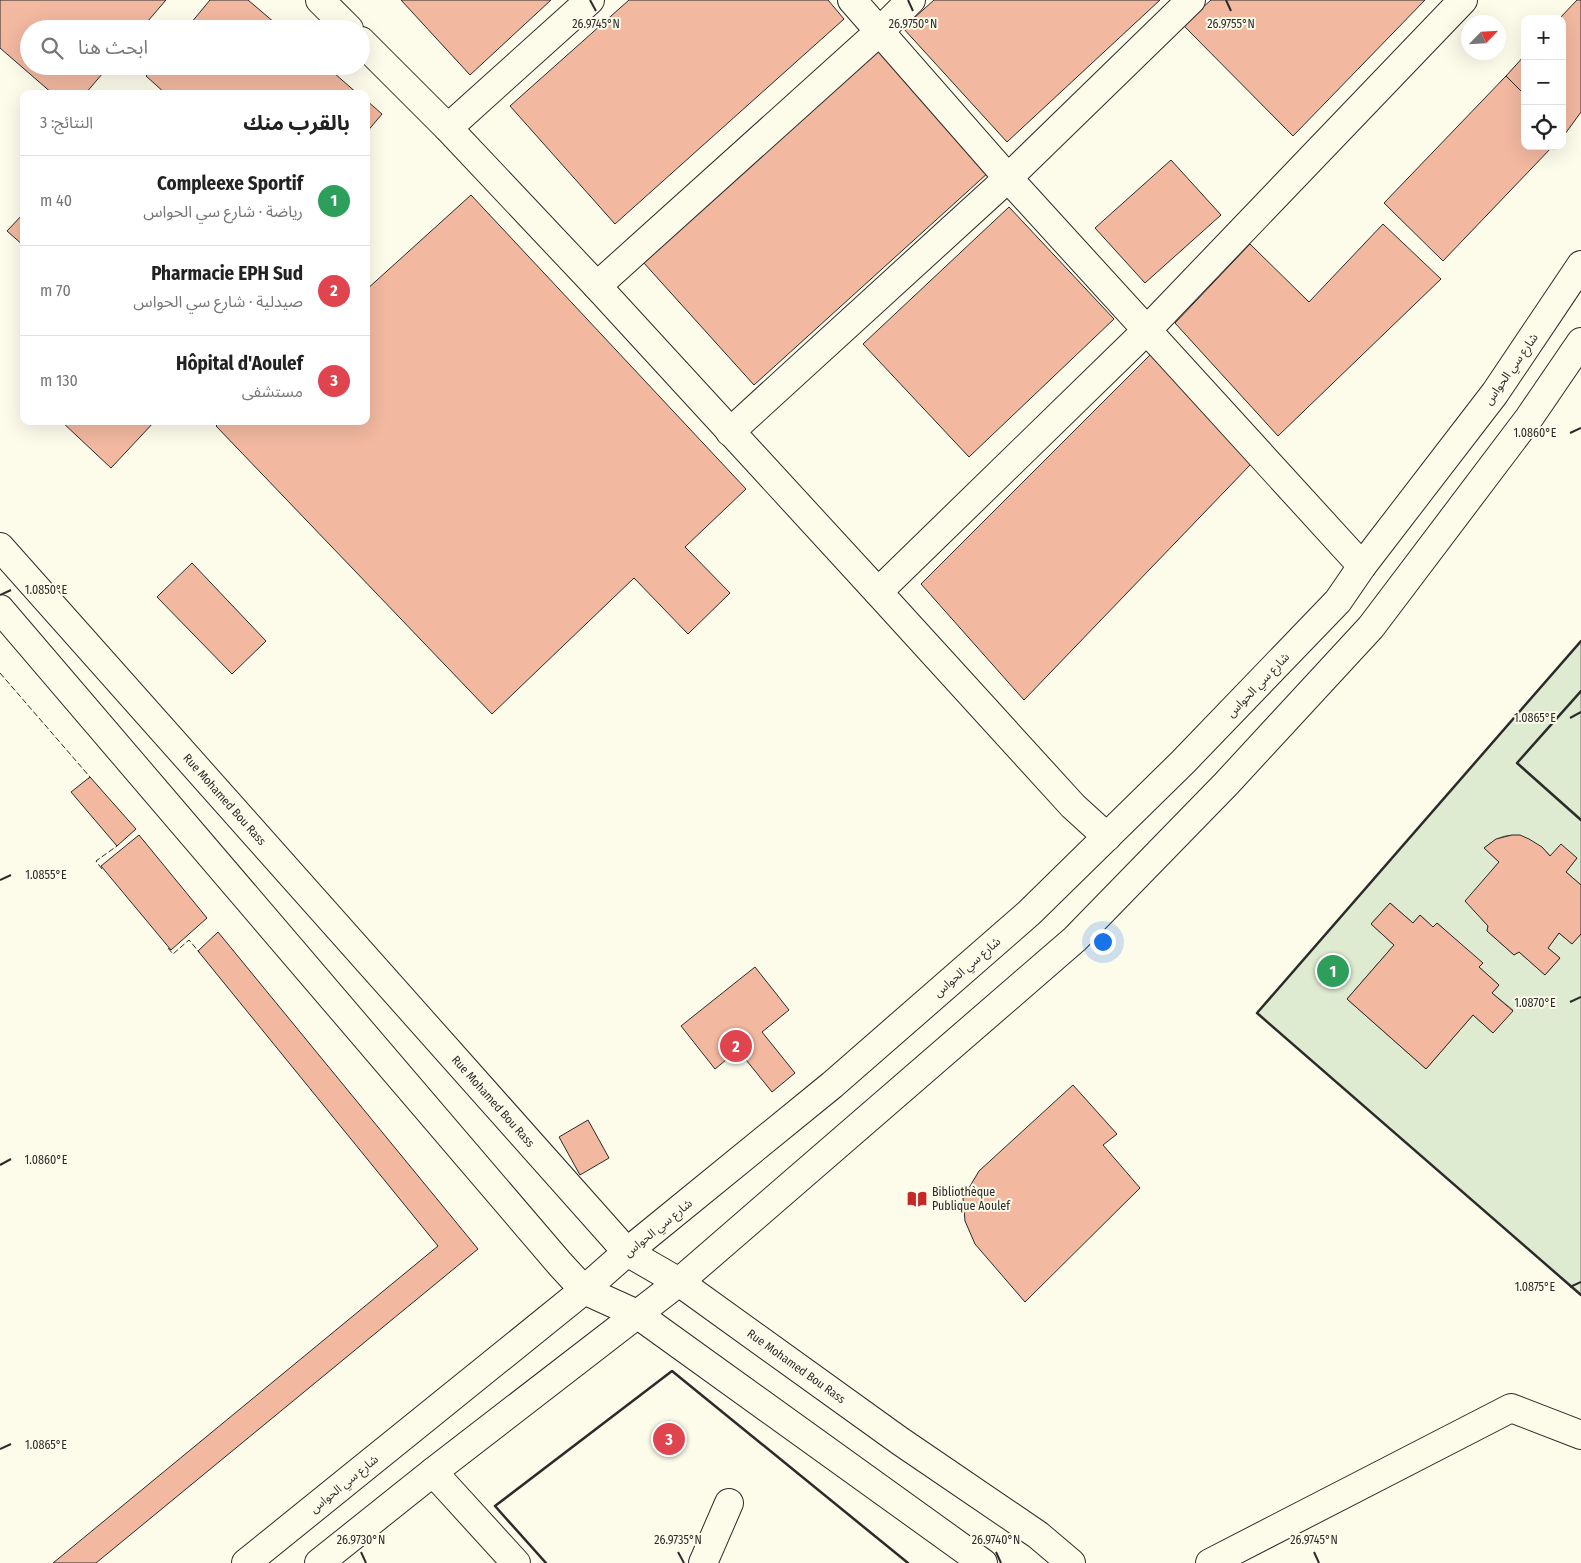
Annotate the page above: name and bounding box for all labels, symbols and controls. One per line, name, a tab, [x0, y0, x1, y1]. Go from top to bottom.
north arrow	[1461, 15, 1506, 60]
map controls	[1521, 15, 1566, 150]
button: +	[1521, 15, 1566, 60]
text: 26.9745°N	[572, 17, 620, 31]
text: 26.9750°N	[889, 17, 937, 31]
text: 26.9755°N	[1207, 17, 1255, 31]
search box	[20, 20, 370, 75]
icon: search	[38, 34, 66, 62]
text: ابحث هنا	[78, 36, 148, 59]
button: −	[1521, 60, 1566, 105]
button: locate	[1521, 105, 1566, 150]
text: بالقرب منك	[243, 110, 350, 136]
text: النتائج: 3	[40, 113, 93, 132]
text: Compleexe Sportif	[157, 172, 303, 195]
text: 40 m	[40, 191, 72, 210]
text: 1	[331, 191, 337, 210]
text: رياضة · شارع سي الحواس	[143, 202, 303, 221]
text: Pharmacie EPH Sud	[151, 262, 303, 285]
text: 70 m	[40, 281, 71, 300]
text: 2	[330, 281, 338, 300]
text: صيدلية · شارع سي الحواس	[133, 292, 303, 311]
street label: شارع سي الحواس	[1481, 331, 1543, 409]
text: Hôpital d'Aoulef	[176, 352, 303, 375]
text: 130 m	[40, 371, 78, 390]
text: 3	[330, 371, 338, 390]
text: مستشفى	[242, 382, 303, 401]
text: 1.0860°E	[1514, 426, 1557, 440]
text: 1.0850°E	[25, 583, 68, 597]
street label: شارع سي الحواس	[1224, 650, 1294, 722]
text: 1.0865°E	[1514, 711, 1556, 725]
street label: Rue Mohamed Bou Rass	[180, 751, 269, 848]
text: 1.0855°E	[25, 868, 67, 882]
your location	[1090, 929, 1116, 955]
street label: شارع سي الحواس	[931, 934, 1005, 1002]
pin: 1	[1317, 952, 1349, 990]
text: 1.0870°E	[1514, 996, 1556, 1010]
pin: 2	[720, 1027, 752, 1065]
street label: Rue Mohamed Bou Rass	[449, 1053, 537, 1150]
text: 1.0860°E	[25, 1153, 68, 1167]
place label: Bibliothèque Publique Aoulef	[932, 1185, 1011, 1213]
library icon: Bibliothèque Publique Aoulef	[906, 1188, 928, 1210]
street label: شارع سي الحواس	[621, 1196, 697, 1262]
text: 1.0875°E	[1515, 1280, 1556, 1294]
street label: Rue Mohamed Bou Rass	[745, 1326, 848, 1406]
pin: 3	[653, 1420, 685, 1458]
text: 1.0865°E	[25, 1438, 67, 1452]
street label: شارع سي الحواس	[307, 1452, 383, 1518]
text: 26.9730°N	[337, 1533, 385, 1547]
text: 26.9735°N	[654, 1533, 702, 1547]
text: 26.9740°N	[972, 1533, 1020, 1547]
text: 26.9745°N	[1290, 1533, 1338, 1547]

